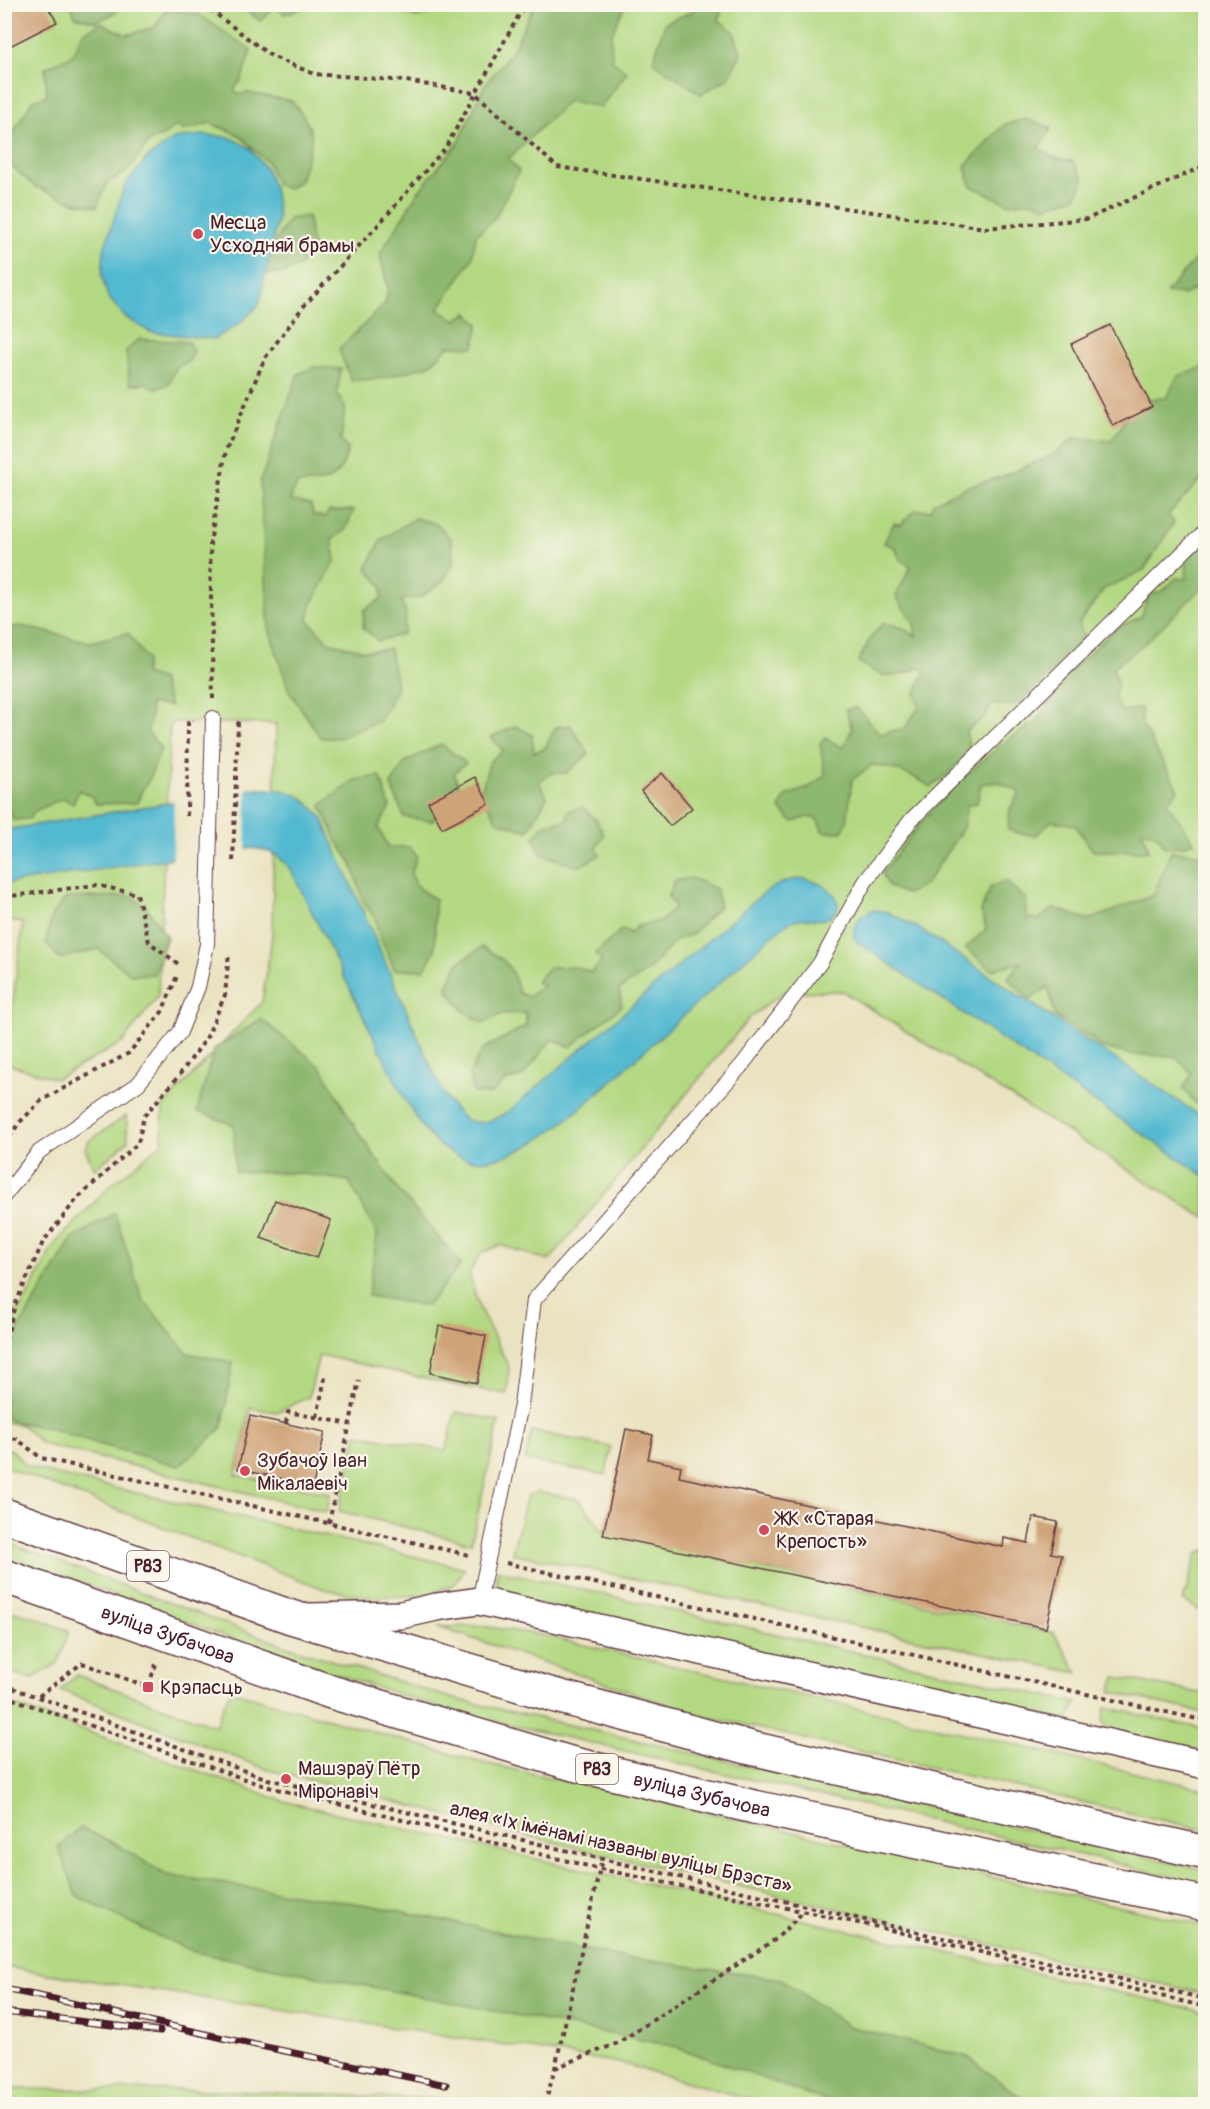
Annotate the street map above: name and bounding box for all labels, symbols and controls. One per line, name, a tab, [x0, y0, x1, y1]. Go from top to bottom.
place label: Месца Усходняй брамы	[210, 210, 354, 258]
marker: Месца Усходняй брамы	[191, 227, 205, 241]
place label: Зубачоў Іван Мікалаевіч	[257, 1448, 367, 1496]
marker: Зубачоў Іван Мікалаевіч	[238, 1464, 252, 1478]
place label: ЖК «Старая Крепость»	[773, 1506, 874, 1554]
marker: ЖК «Старая Крепость»	[757, 1523, 771, 1537]
road number: Р83	[127, 1551, 169, 1581]
street label: вуліца Зубачова	[98, 1599, 238, 1669]
place label: Крэпасць	[160, 1675, 243, 1700]
marker: Крэпасць	[141, 1680, 155, 1694]
road number: Р83	[576, 1754, 618, 1784]
place label: Машэраў Пётр Міронавіч	[298, 1756, 421, 1804]
street label: вуліца Зубачова	[631, 1766, 773, 1823]
marker: Машэраў Пётр Міронавіч	[279, 1772, 293, 1786]
street label: алея «Іх імёнамі названы вуліцы Брэста»	[448, 1795, 794, 1899]

